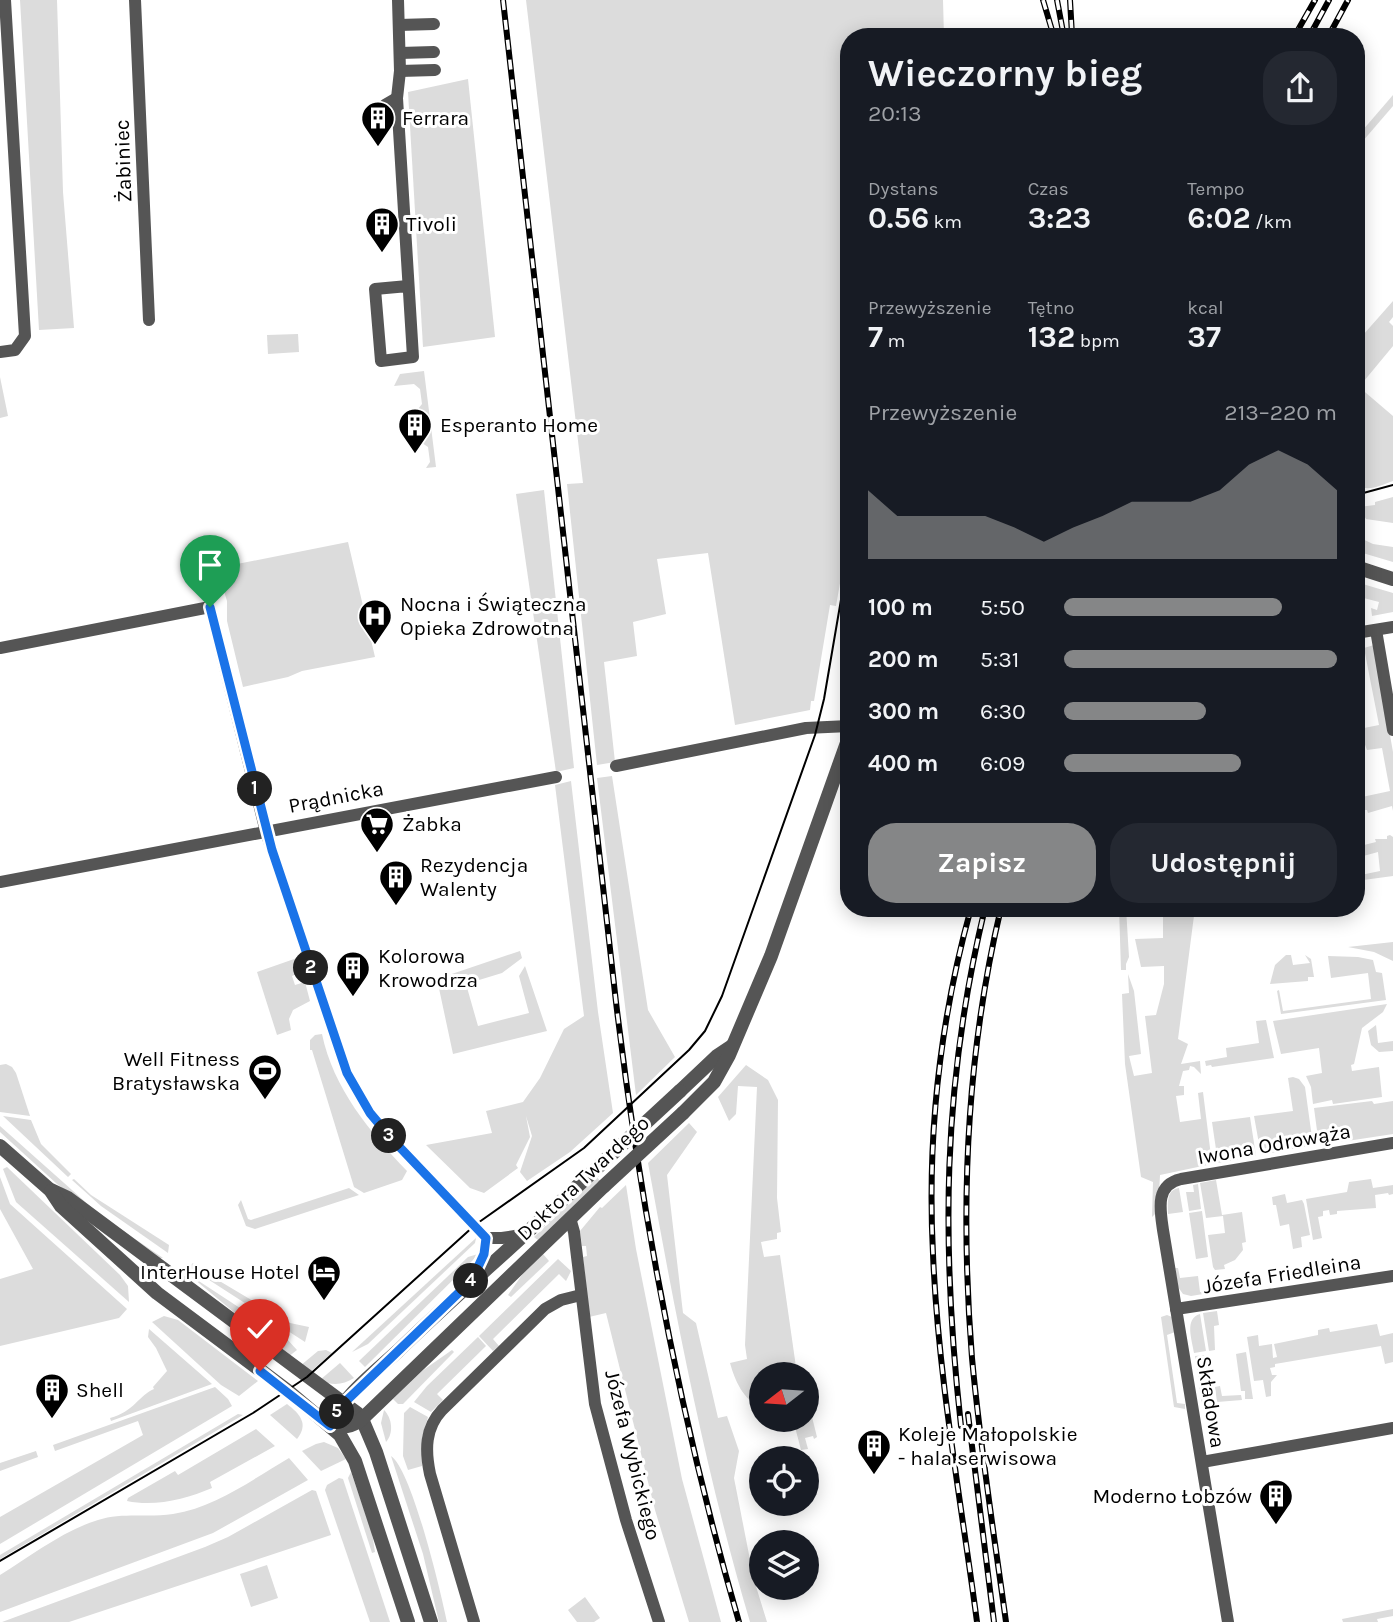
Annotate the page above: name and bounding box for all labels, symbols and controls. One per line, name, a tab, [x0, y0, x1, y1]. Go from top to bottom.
text: Wieczorny bieg	[868, 51, 1142, 96]
button: share	[1263, 51, 1337, 125]
building icon: Ferrara	[359, 99, 397, 148]
text: 20:13	[868, 100, 921, 127]
place label: Ferrara	[402, 106, 469, 130]
street label: Żabiniec	[110, 119, 136, 203]
text: Dystans	[868, 178, 938, 200]
text: Czas	[1028, 178, 1069, 200]
text: Tempo	[1187, 178, 1244, 200]
text: 0.56	[868, 200, 929, 236]
text: 3:23	[1028, 200, 1091, 236]
text: 6:02	[1187, 200, 1251, 236]
building icon: Tivoli	[363, 205, 401, 254]
text: km	[929, 211, 962, 233]
text: /km	[1251, 211, 1292, 233]
place label: Tivoli	[406, 212, 457, 236]
text: Przewyższenie	[868, 297, 991, 319]
text: Tętno	[1028, 297, 1075, 319]
text: kcal	[1187, 297, 1224, 319]
text: 7	[868, 319, 883, 355]
text: 132	[1028, 319, 1075, 355]
text: 37	[1187, 319, 1221, 355]
text: m	[883, 330, 905, 352]
text: bpm	[1075, 330, 1120, 352]
text: Przewyższenie	[868, 399, 1017, 426]
text: 213–220 m	[1224, 399, 1337, 426]
building icon: Esperanto Home	[396, 406, 434, 455]
place label: Esperanto Home	[440, 413, 598, 437]
pin	[180, 535, 240, 607]
icon: arrive	[191, 546, 229, 584]
place label: Nocna i Świąteczna Opieka Zdrowotna	[400, 592, 587, 640]
text: 100 m	[868, 594, 933, 621]
text: 5:50	[980, 594, 1025, 621]
hospital icon: Nocna i Świąteczna Opieka Zdrowotna	[356, 597, 394, 646]
text: 200 m	[868, 646, 939, 673]
text: 5:31	[980, 646, 1019, 673]
text: 300 m	[868, 698, 939, 725]
text: 6:30	[980, 698, 1026, 725]
text: 400 m	[868, 750, 938, 777]
text: 6:09	[980, 750, 1025, 777]
pin: 1	[238, 772, 272, 806]
street label: Prądnicka	[286, 776, 386, 818]
text: 1	[251, 777, 258, 799]
supermarket icon: Żabka	[358, 805, 396, 854]
place label: Żabka	[402, 812, 462, 836]
button: Zapisz	[868, 823, 1096, 903]
button: Udostępnij	[1110, 823, 1337, 903]
place label: Rezydencja Walenty	[420, 853, 528, 901]
building icon: Rezydencja Walenty	[377, 858, 415, 907]
place label: Kolorowa Krowodrza	[378, 944, 478, 992]
building icon: Kolorowa Krowodrza	[334, 949, 372, 998]
pin: 2	[294, 950, 328, 986]
text: 2	[305, 956, 316, 978]
place label: Well Fitness Bratysławska	[112, 1047, 240, 1095]
sports icon: Well Fitness Bratysławska	[246, 1052, 284, 1101]
street label: Doktora Twardego	[512, 1111, 654, 1245]
pin: 3	[372, 1118, 406, 1154]
street label: Iwona Odrowąża	[1196, 1119, 1352, 1169]
text: 3	[383, 1124, 394, 1146]
street label: Józefa Friedleina	[1201, 1250, 1363, 1298]
hotel icon: InterHouse Hotel	[305, 1253, 343, 1302]
place label: InterHouse Hotel	[140, 1260, 300, 1284]
pin: 4	[454, 1264, 489, 1298]
text: 4	[465, 1269, 476, 1291]
pin	[230, 1299, 290, 1371]
icon: check	[241, 1310, 279, 1348]
street label: Składowa	[1192, 1354, 1230, 1450]
north arrow	[749, 1362, 819, 1432]
map controls	[749, 1362, 819, 1600]
street label: Józefa Wybickiego	[600, 1367, 666, 1543]
building icon: Shell	[33, 1371, 71, 1420]
place label: Shell	[76, 1378, 124, 1402]
pin: 5	[320, 1394, 354, 1430]
text: 5	[331, 1400, 342, 1422]
place label: Koleje Małopolskie - hala serwisowa	[898, 1422, 1078, 1470]
building icon: Koleje Małopolskie - hala serwisowa	[855, 1427, 893, 1476]
button: locate	[749, 1446, 819, 1516]
building icon: Moderno Łobzów	[1257, 1477, 1295, 1526]
place label: Moderno Łobzów	[1092, 1484, 1252, 1508]
button: layers	[749, 1530, 819, 1600]

